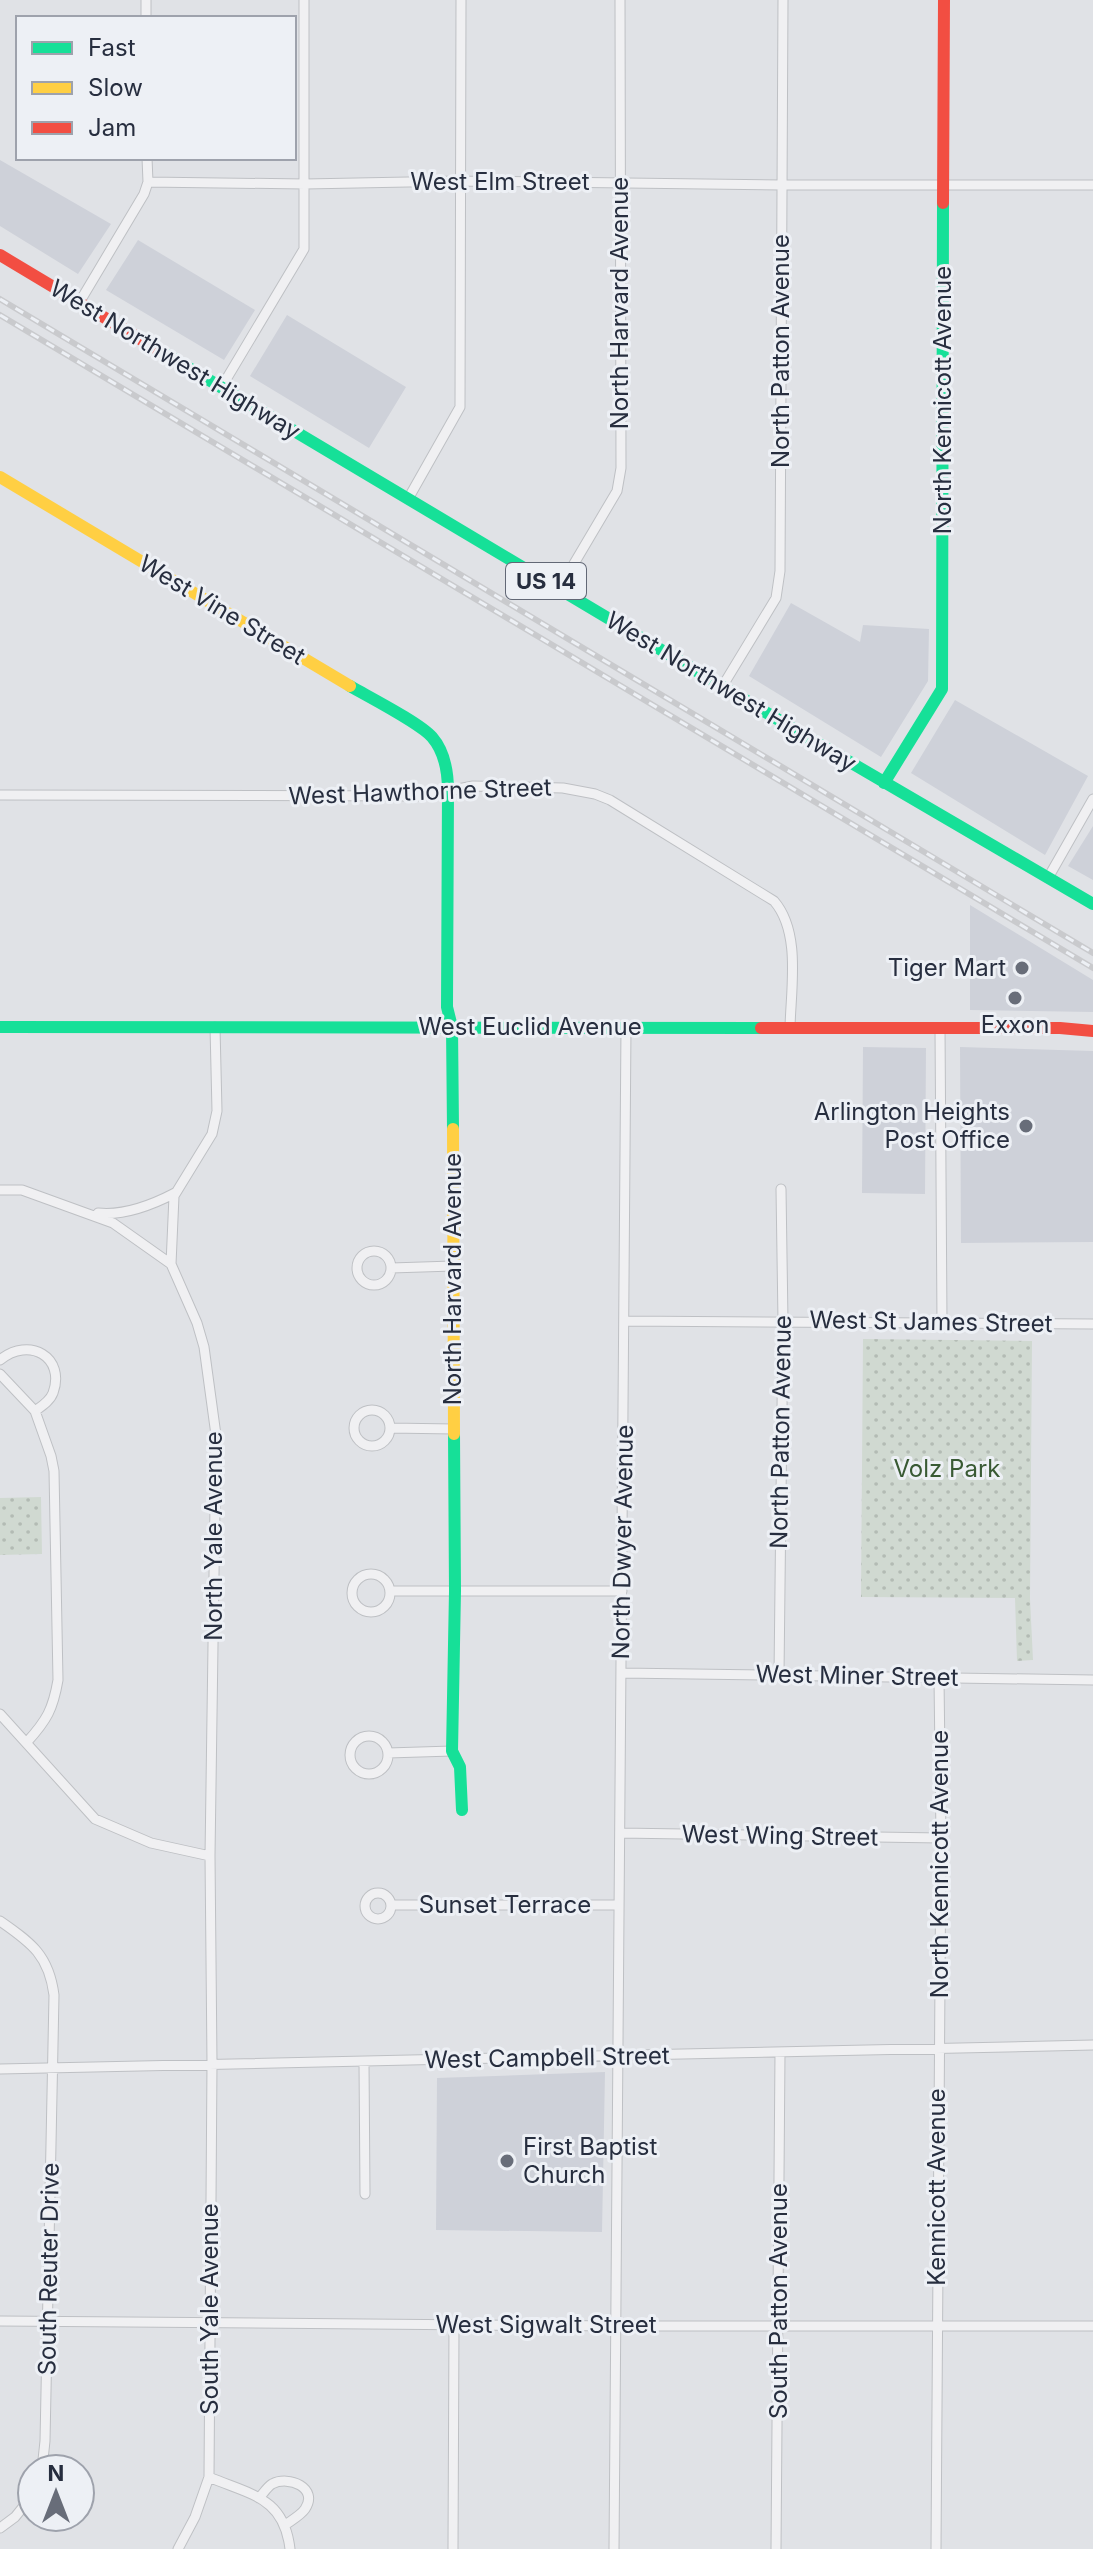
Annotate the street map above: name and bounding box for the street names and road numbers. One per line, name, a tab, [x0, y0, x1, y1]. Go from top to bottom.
street label: West Elm Street	[410, 167, 590, 196]
street label: North Harvard Avenue	[605, 177, 634, 429]
street label: North Patton Avenue	[766, 234, 795, 468]
street label: North Kennicott Avenue	[928, 266, 957, 534]
street label: West Northwest Highway	[45, 273, 306, 446]
street label: West Vine Street	[134, 549, 311, 671]
road number: US 14	[506, 563, 586, 599]
street label: West Northwest Highway	[601, 605, 862, 778]
street label: West Hawthorne Street	[288, 772, 552, 811]
street label: West Euclid Avenue	[418, 1012, 642, 1041]
street label: North Harvard Avenue	[438, 1153, 467, 1405]
street label: West St James Street	[809, 1305, 1053, 1338]
street label: North Patton Avenue	[764, 1315, 797, 1549]
street label: North Dwyer Avenue	[606, 1424, 639, 1660]
street label: North Yale Avenue	[199, 1431, 228, 1641]
street label: West Miner Street	[755, 1659, 959, 1692]
street label: North Kennicott Avenue	[925, 1730, 954, 1998]
street label: West Wing Street	[682, 1819, 879, 1852]
street label: Sunset Terrace	[419, 1890, 591, 1919]
street label: West Campbell Street	[424, 2041, 670, 2074]
street label: Kennicott Avenue	[922, 2088, 951, 2286]
street label: South Reuter Drive	[32, 2162, 65, 2376]
street label: South Patton Avenue	[764, 2183, 793, 2419]
street label: South Yale Avenue	[195, 2203, 224, 2415]
street label: West Sigwalt Street	[435, 2310, 657, 2339]

